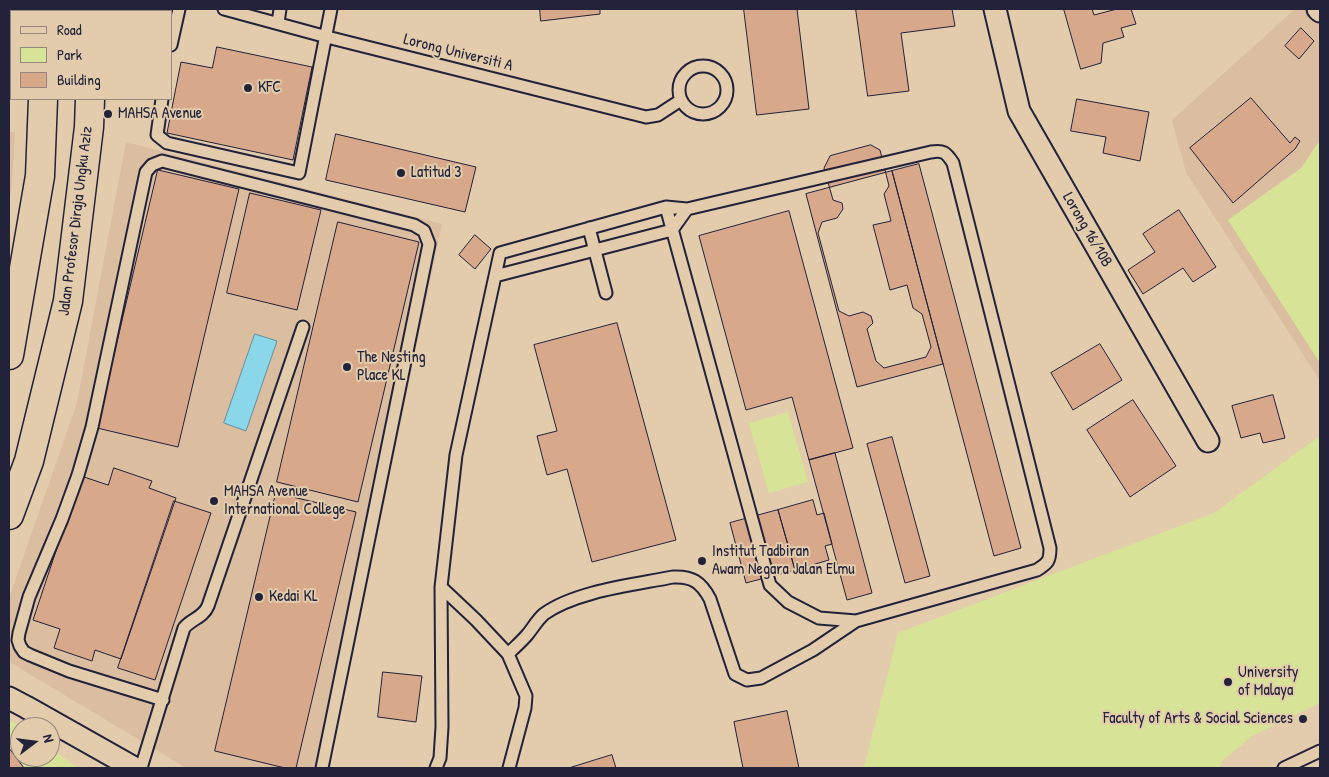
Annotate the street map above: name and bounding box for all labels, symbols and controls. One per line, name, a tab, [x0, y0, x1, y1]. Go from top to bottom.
legend	[10, 10, 172, 100]
text: Road	[57, 19, 82, 40]
street label: Lorong Universiti A	[401, 30, 515, 76]
text: Park	[57, 44, 82, 65]
text: Building	[57, 69, 101, 90]
place label: KFC	[258, 78, 281, 98]
marker: KFC	[242, 82, 254, 94]
place label: MAHSA Avenue	[118, 104, 202, 124]
marker: MAHSA Avenue	[102, 108, 114, 120]
street label: Jalan Profesor Diraja Ungku Aziz	[55, 125, 97, 317]
place label: Latitud 3	[411, 163, 461, 183]
marker: Latitud 3	[395, 167, 407, 179]
street label: Lorong 16/10B	[1058, 189, 1116, 271]
place label: The Nesting Place KL	[357, 348, 426, 386]
marker: The Nesting Place KL	[341, 361, 353, 373]
place label: MAHSA Avenue International College	[224, 482, 345, 520]
marker: MAHSA Avenue International College	[208, 495, 220, 507]
place label: Institut Tadbiran Awam Negara Jalan Elmu	[712, 542, 855, 580]
marker: Institut Tadbiran Awam Negara Jalan Elmu	[696, 555, 708, 567]
place label: Kedai KL	[269, 587, 318, 607]
marker: Kedai KL	[253, 591, 265, 603]
place label: University of Malaya	[1238, 663, 1299, 701]
marker: University of Malaya	[1222, 676, 1234, 688]
place label: Faculty of Arts & Social Sciences	[1103, 709, 1293, 729]
marker: Faculty of Arts & Social Sciences	[1297, 713, 1309, 725]
north arrow	[10, 717, 60, 767]
text: N	[39, 732, 59, 744]

